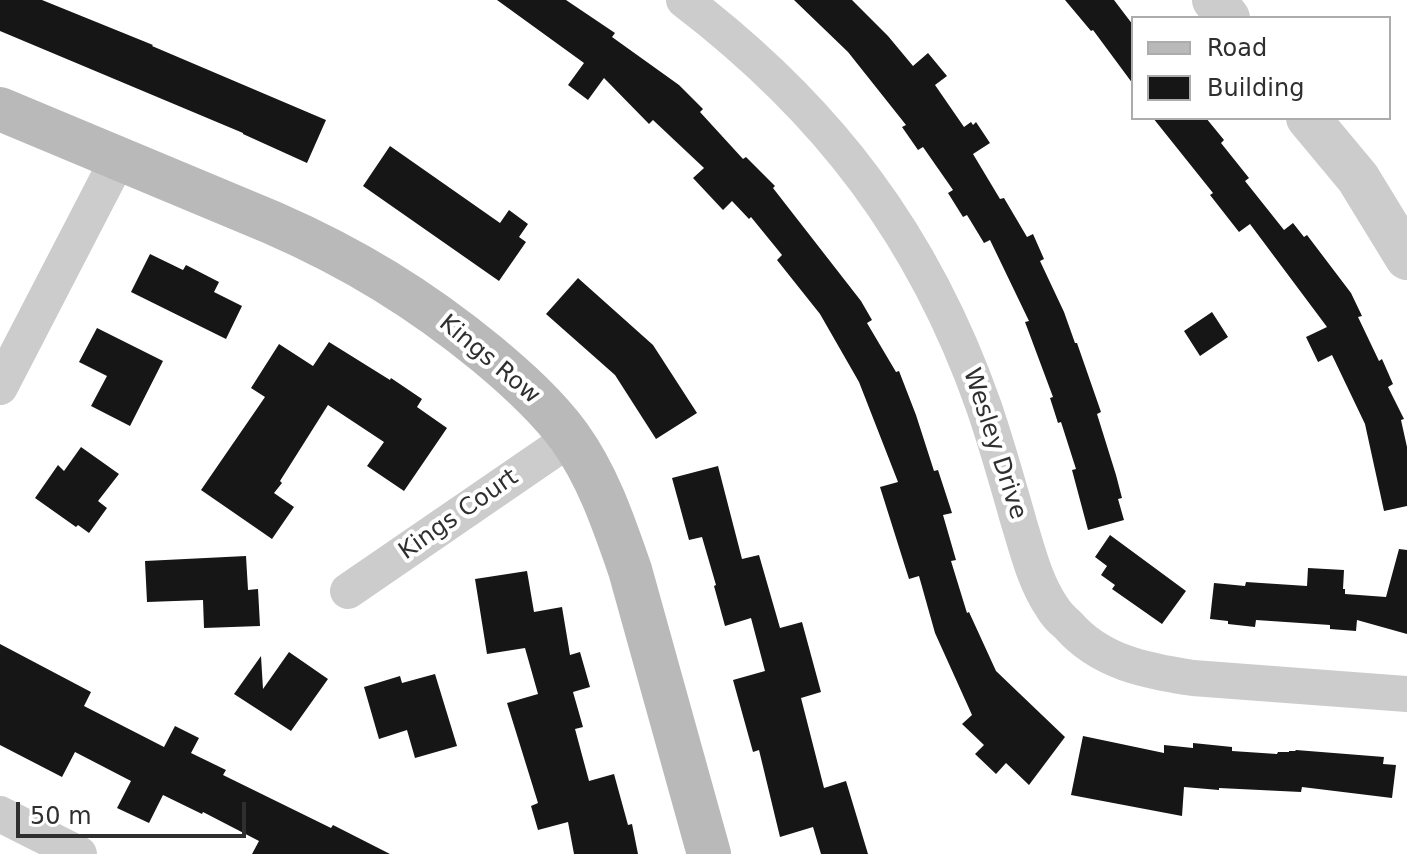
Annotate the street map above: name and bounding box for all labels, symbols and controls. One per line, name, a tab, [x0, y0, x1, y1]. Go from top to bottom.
legend	[1131, 16, 1391, 120]
text: Road	[1207, 34, 1267, 62]
text: Building	[1207, 74, 1304, 102]
street label: Kings Row	[433, 309, 545, 411]
street label: Wesley Drive	[956, 365, 1032, 523]
street label: Kings Court	[394, 463, 524, 567]
scale bar	[20, 786, 250, 836]
text: 50 m	[30, 802, 92, 830]

